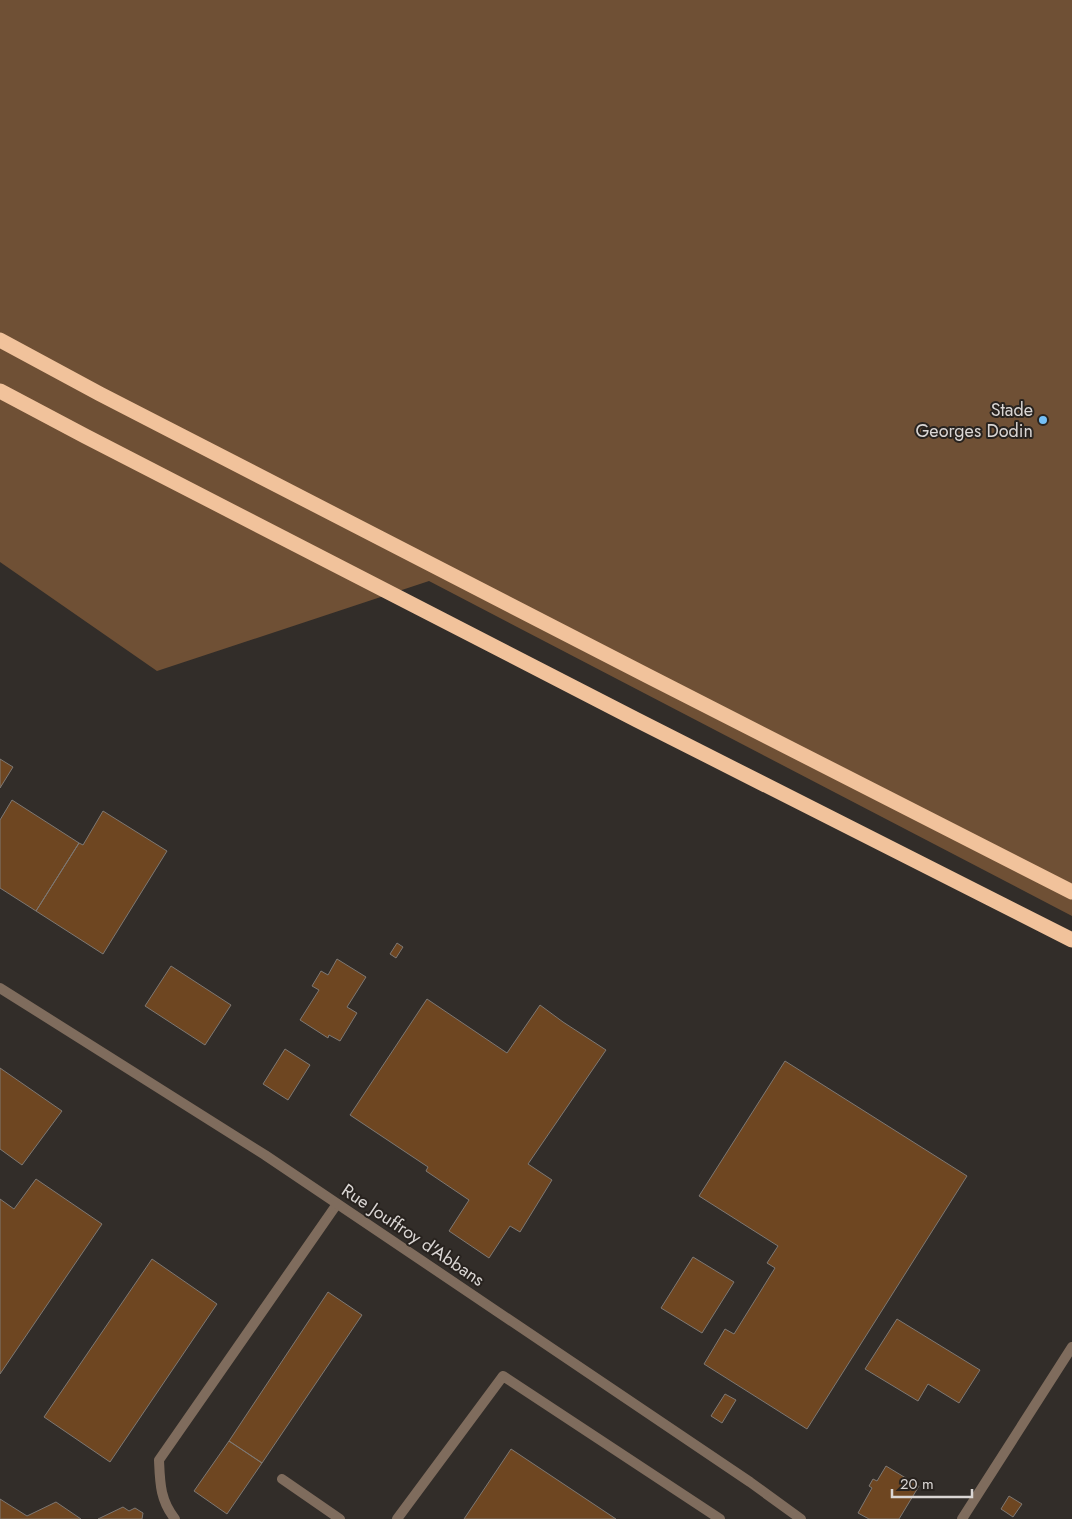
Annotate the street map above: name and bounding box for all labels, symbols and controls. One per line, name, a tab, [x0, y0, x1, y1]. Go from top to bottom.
place label: Stade Georges Dodin	[915, 397, 1033, 444]
marker: Stade Georges Dodin	[1037, 414, 1049, 426]
street label: Rue Jouffroy d'Abbans	[336, 1177, 490, 1293]
scale bar	[892, 1466, 972, 1498]
text: 20 m	[900, 1473, 934, 1495]

